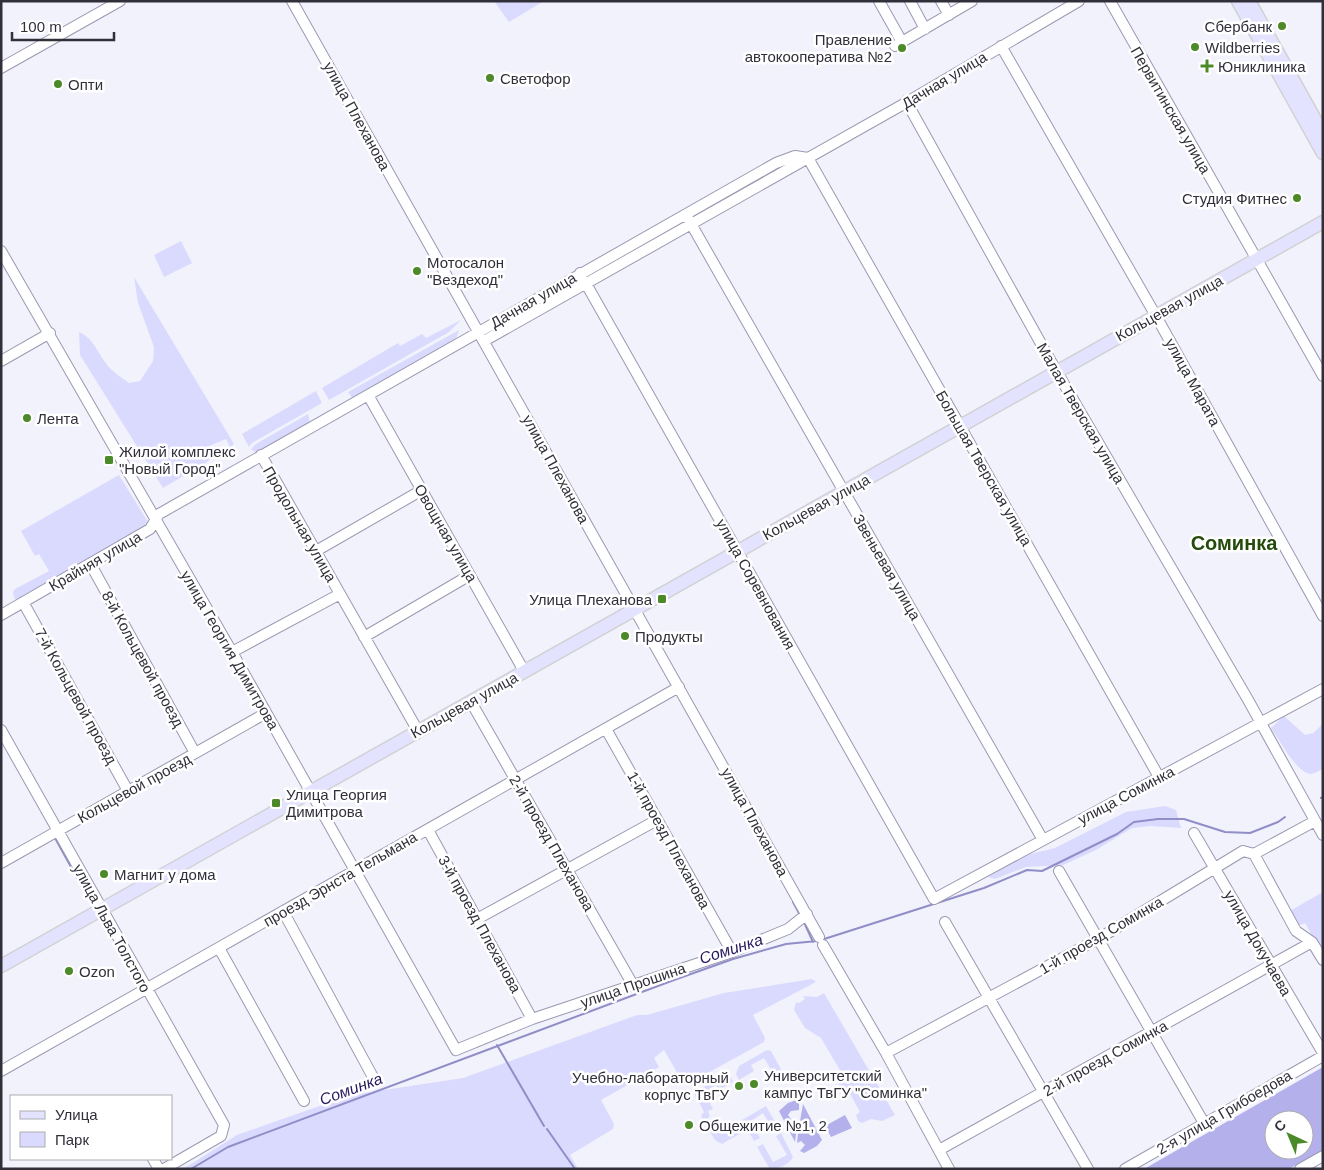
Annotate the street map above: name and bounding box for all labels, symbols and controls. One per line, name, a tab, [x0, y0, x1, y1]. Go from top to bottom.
scale bar	[12, 10, 115, 42]
text: 100 m	[20, 18, 62, 35]
place label: Сбербанк	[1205, 18, 1272, 35]
marker: Сбербанк	[1276, 20, 1288, 32]
place label: Правление автокооператива №2	[745, 31, 892, 65]
place label: Wildberries	[1205, 39, 1280, 56]
marker: Wildberries	[1189, 41, 1201, 53]
marker: Правление автокооператива №2	[896, 42, 908, 54]
street label: Первитинская улица	[1128, 44, 1215, 177]
street label: Дачная улица	[898, 48, 990, 112]
place label: Юниклиника	[1218, 58, 1306, 75]
street label: улица Плеханова	[320, 59, 394, 174]
marker: Юниклиника	[1200, 59, 1214, 73]
place label: Светофор	[500, 70, 571, 87]
marker: Светофор	[484, 72, 496, 84]
place label: Опти	[68, 76, 103, 93]
marker: Опти	[52, 78, 64, 90]
place label: Студия Фитнес	[1182, 190, 1287, 207]
marker: Студия Фитнес	[1291, 192, 1303, 204]
place label: Мотосалон "Вездеход"	[427, 254, 504, 288]
marker: Мотосалон "Вездеход"	[411, 265, 423, 277]
street label: Дачная улица	[487, 268, 579, 331]
street label: Кольцевая улица	[1113, 271, 1226, 344]
street label: улица Марата	[1162, 335, 1224, 429]
street label: Малая Тверская улица	[1034, 340, 1129, 487]
street label: Большая Тверская улица	[933, 387, 1036, 549]
place label: Лента	[37, 410, 79, 427]
marker: Лента	[21, 412, 33, 424]
street label: улица Плеханова	[519, 412, 593, 527]
place label: Жилой комплекс "Новый Город"	[119, 443, 236, 477]
marker: Жилой комплекс "Новый Город"	[103, 454, 115, 466]
street label: Продольная улица	[260, 463, 340, 585]
street label: Кольцевая улица	[760, 470, 873, 543]
street label: Овощная улица	[411, 481, 481, 586]
street label: Звеньевая улица	[850, 511, 925, 623]
street label: улица Соревнования	[713, 516, 799, 652]
street label: Крайняя улица	[46, 527, 145, 594]
district label: Соминка	[1191, 532, 1278, 554]
street label: улица Георгия Димитрова	[177, 568, 283, 733]
street label: 8-й Кольцевой проезд	[99, 588, 188, 730]
place label: Улица Плеханова	[529, 591, 653, 608]
marker: Улица Плеханова	[656, 593, 668, 605]
street label: 7-й Кольцевой проезд	[32, 625, 121, 767]
place label: Продукты	[635, 628, 703, 645]
marker: Продукты	[619, 630, 631, 642]
street label: Кольцевая улица	[408, 668, 521, 741]
street label: Кольцевой проезд	[74, 750, 194, 826]
street label: улица Соминка	[1075, 762, 1178, 828]
street label: улица Плеханова	[718, 765, 792, 880]
street label: 1-й проезд Плеханова	[624, 768, 714, 912]
street label: 2-й проезд Плеханова	[506, 772, 598, 915]
place label: Улица Георгия Димитрова	[286, 786, 387, 820]
marker: Улица Георгия Димитрова	[270, 797, 282, 809]
street label: проезд Эрнста Тельмана	[260, 828, 420, 930]
street label: 3-й проезд Плеханова	[435, 852, 525, 996]
street label: улица Льва Толстого	[70, 861, 154, 995]
place label: Магнит у дома	[114, 866, 216, 883]
marker: Магнит у дома	[98, 868, 110, 880]
street label: улица Докучаева	[1221, 887, 1295, 999]
street label: 1-й проезд Соминка	[1036, 892, 1166, 977]
water label: Соминка	[697, 931, 765, 967]
street label: улица Прошина	[578, 959, 688, 1011]
place label: Ozon	[79, 963, 115, 980]
marker: Ozon	[63, 965, 75, 977]
street label: 2-й проезд Соминка	[1040, 1016, 1171, 1099]
street label: 2-я улица Грибоедова	[1153, 1066, 1295, 1158]
place label: Университетский кампус ТвГУ "Соминка"	[764, 1067, 927, 1101]
place label: Учебно-лабораторный корпус ТвГУ	[572, 1069, 729, 1103]
water label: Соминка	[317, 1070, 385, 1108]
marker: Университетский кампус ТвГУ "Соминка"	[748, 1078, 760, 1090]
marker: Учебно-лабораторный корпус ТвГУ	[733, 1080, 745, 1092]
legend	[10, 1095, 172, 1160]
text: Улица	[55, 1106, 98, 1123]
north arrow	[1264, 1110, 1314, 1160]
text: С	[1271, 1116, 1289, 1135]
place label: Общежитие №1, 2	[699, 1117, 827, 1134]
marker: Общежитие №1, 2	[683, 1119, 695, 1131]
text: Парк	[55, 1131, 89, 1148]

